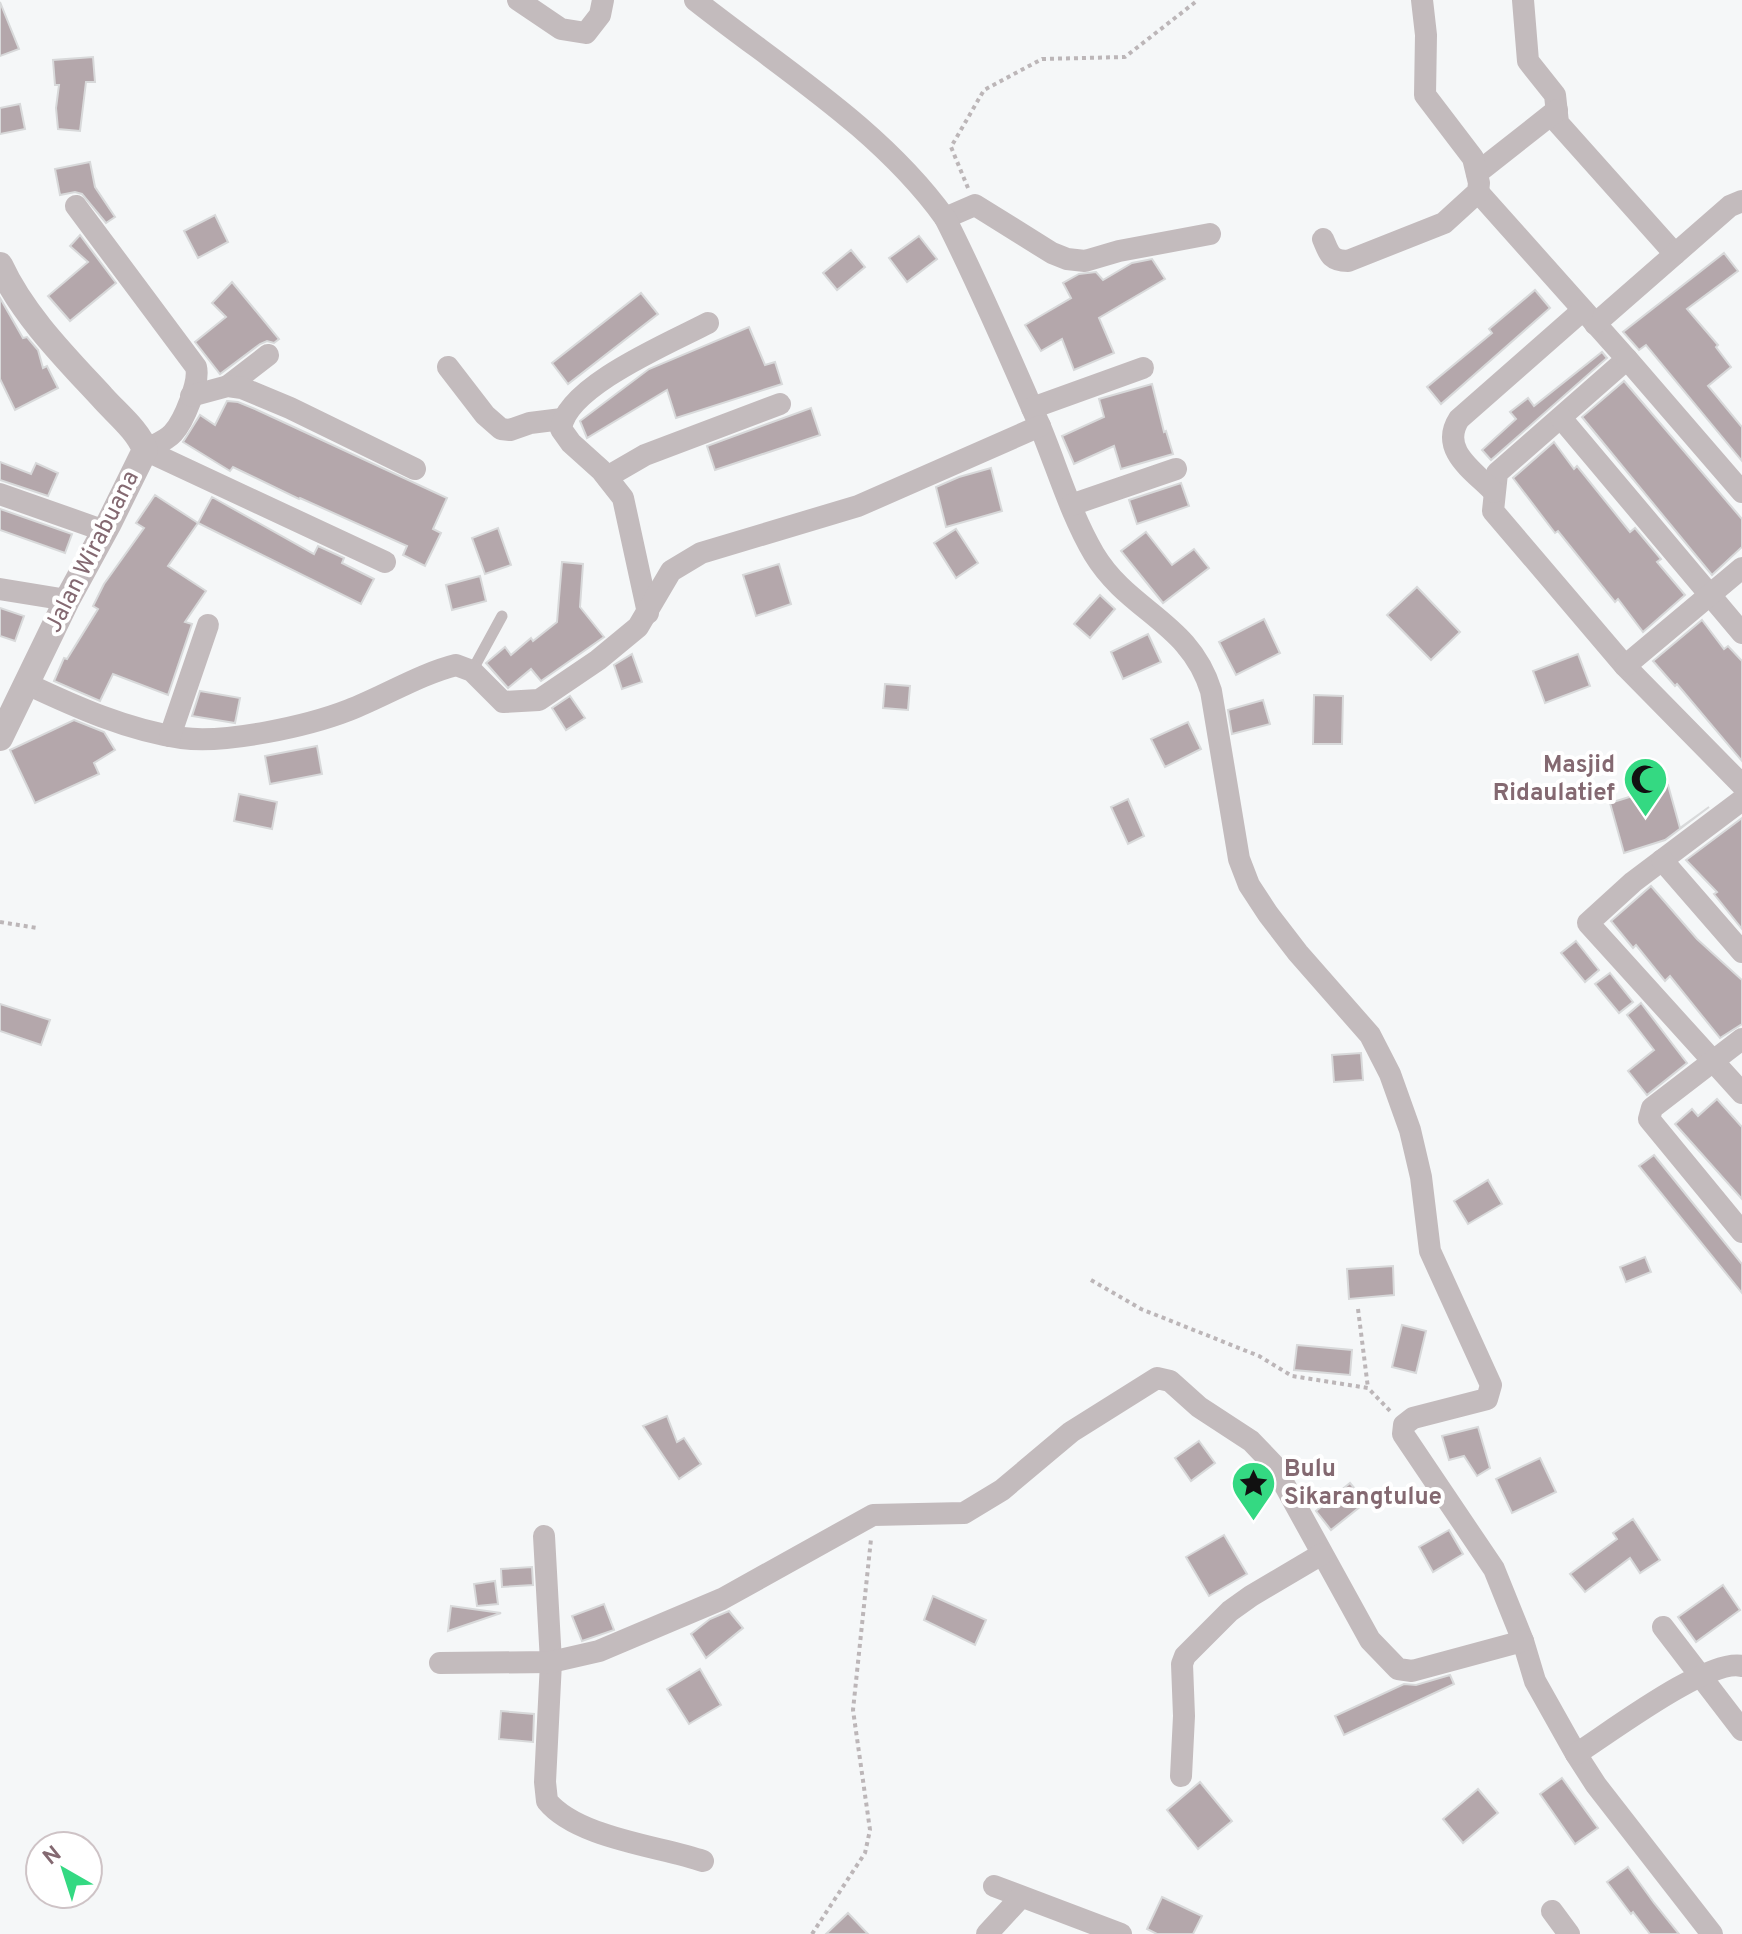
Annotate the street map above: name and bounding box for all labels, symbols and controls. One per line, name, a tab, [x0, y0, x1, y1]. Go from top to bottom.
street label: Jalan Wirabuana	[39, 466, 147, 638]
place label: Masjid Ridaulatief	[1493, 751, 1615, 809]
mosque icon: Masjid Ridaulatief	[1622, 756, 1670, 819]
place label: Bulu Sikarangtulue	[1284, 1455, 1442, 1513]
place icon: Bulu Sikarangtulue	[1229, 1460, 1277, 1523]
north arrow	[24, 1830, 104, 1910]
text: N	[38, 1841, 68, 1872]

